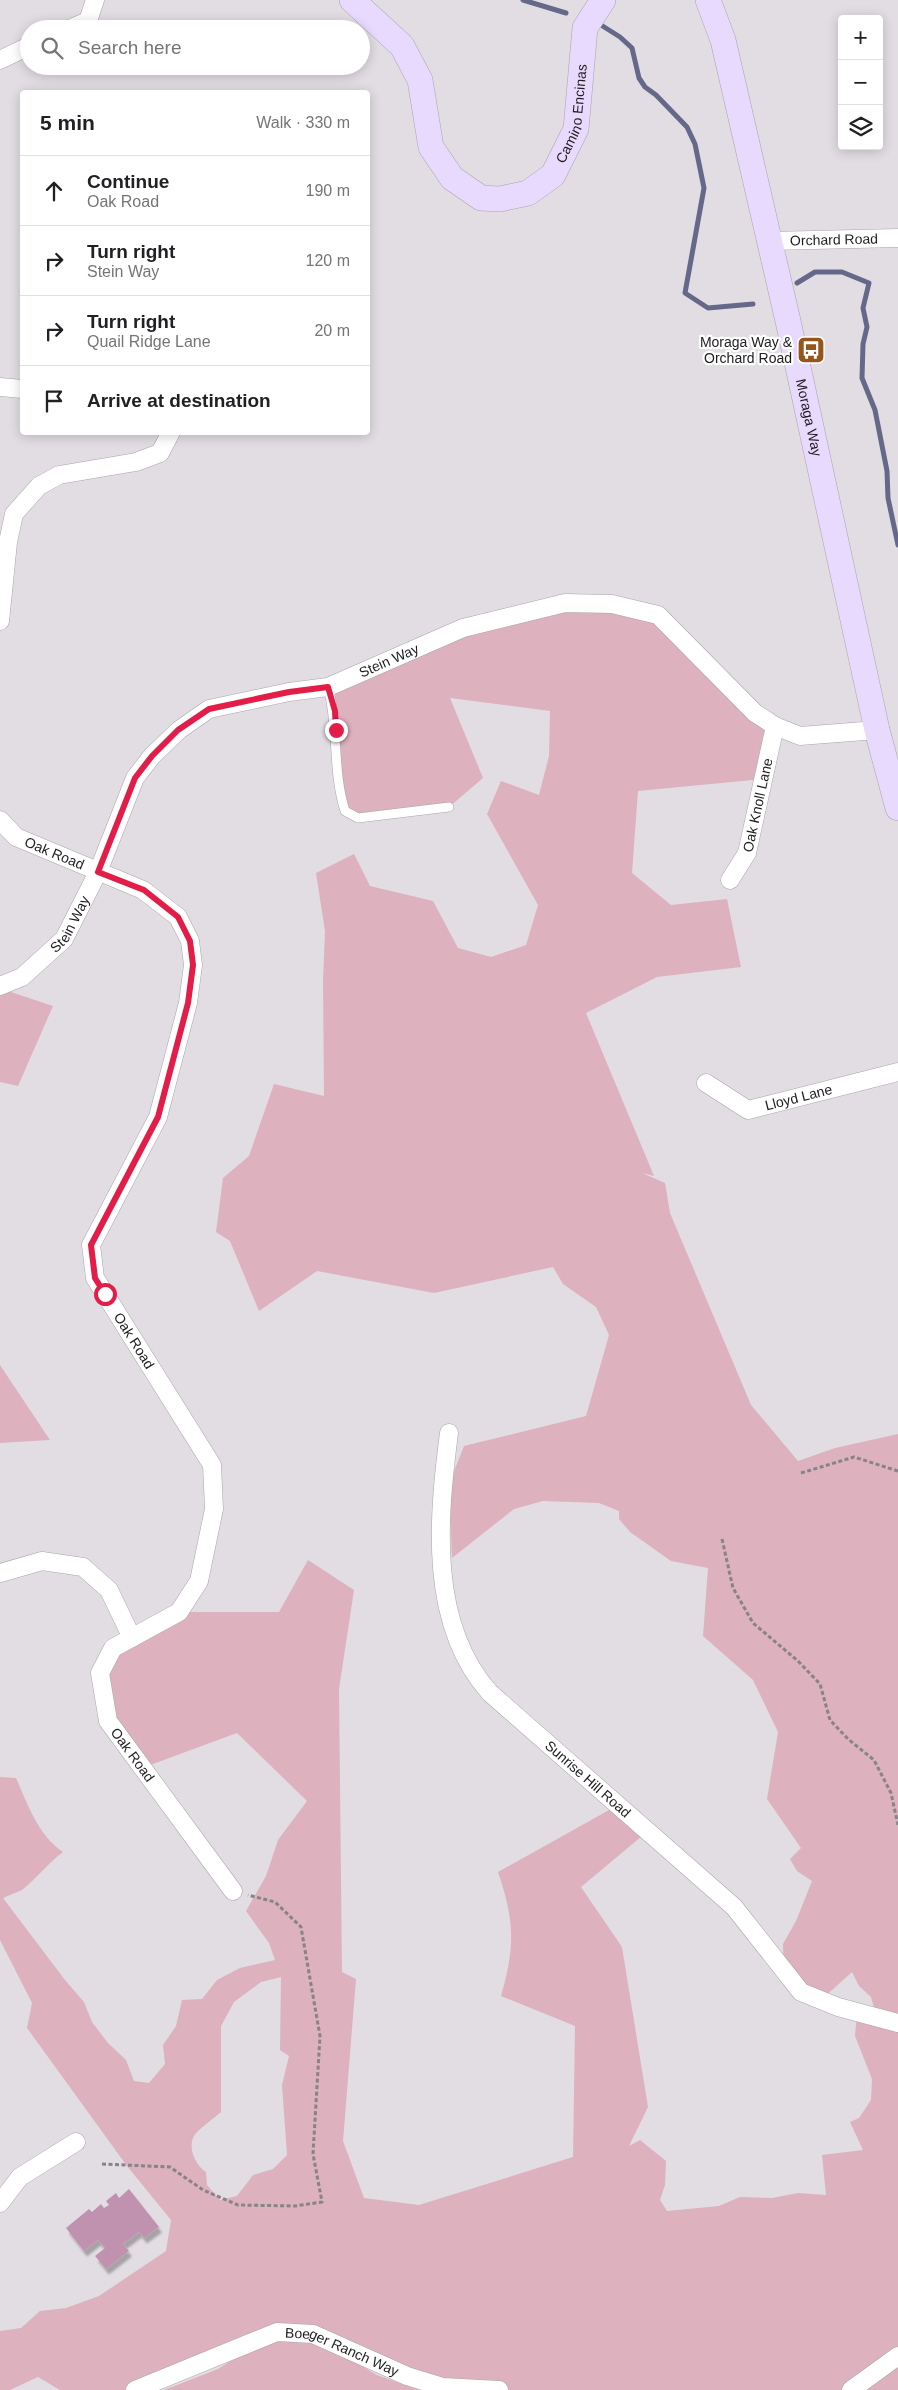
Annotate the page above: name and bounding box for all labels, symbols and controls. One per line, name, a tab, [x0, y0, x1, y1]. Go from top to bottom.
map controls	[838, 15, 883, 150]
button: +	[838, 15, 883, 60]
search box	[20, 20, 370, 75]
icon: search	[38, 34, 66, 62]
text: Search here	[78, 37, 182, 58]
button: −	[838, 60, 883, 105]
street label: Camino Encinas	[552, 63, 590, 166]
button: layers	[838, 105, 883, 150]
text: 5 min	[40, 111, 95, 134]
text: Walk · 330 m	[256, 114, 350, 131]
text: Continue	[87, 171, 169, 192]
icon: ahead	[40, 177, 68, 205]
text: 190 m	[306, 182, 350, 199]
text: Oak Road	[87, 193, 159, 210]
street label: Orchard Road	[790, 230, 878, 249]
text: Turn right	[87, 241, 175, 262]
icon: right	[40, 247, 68, 275]
text: 120 m	[306, 252, 350, 269]
text: Stein Way	[87, 263, 159, 280]
text: Turn right	[87, 311, 175, 332]
icon: right	[40, 317, 68, 345]
text: 20 m	[314, 322, 350, 339]
text: Quail Ridge Lane	[87, 333, 211, 350]
place label: Moraga Way & Orchard Road	[700, 334, 793, 366]
bus stop icon: Moraga Way & Orchard Road	[796, 335, 826, 365]
street label: Moraga Way	[793, 377, 825, 458]
icon: arrive	[40, 387, 68, 415]
text: Arrive at destination	[87, 390, 271, 411]
street label: Stein Way	[357, 640, 421, 680]
route end	[325, 719, 348, 742]
street label: Oak Knoll Lane	[739, 756, 776, 854]
street label: Oak Road	[22, 834, 87, 873]
street label: Stein Way	[47, 893, 93, 956]
street label: Lloyd Lane	[763, 1081, 834, 1113]
route start	[94, 1283, 117, 1306]
street label: Oak Road	[111, 1310, 158, 1372]
street label: Oak Road	[108, 1725, 158, 1785]
street label: Sunrise Hill Road	[542, 1737, 634, 1821]
street label: Boeger Ranch Way	[285, 2324, 401, 2379]

